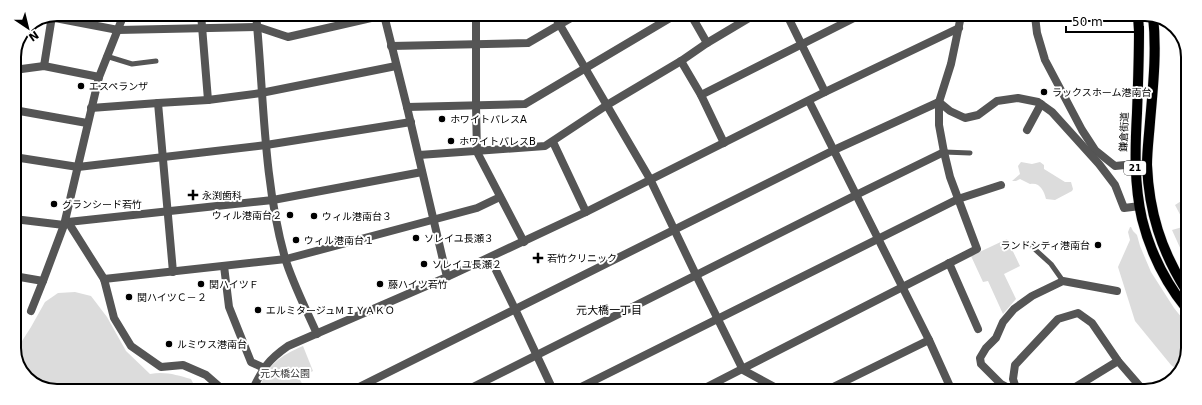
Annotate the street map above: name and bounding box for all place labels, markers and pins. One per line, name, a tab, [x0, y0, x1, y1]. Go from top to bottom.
marker: エスペランザ	[76, 81, 86, 91]
place label: エスペランザ	[89, 81, 148, 92]
marker: ラックスホーム港南台	[1039, 87, 1049, 97]
place label: ラックスホーム港南台	[1052, 87, 1151, 98]
marker: ホワイトパレスA	[437, 114, 447, 124]
place label: ホワイトパレスA	[450, 114, 527, 125]
marker: ホワイトパレスB	[446, 136, 456, 146]
place label: ホワイトパレスB	[459, 136, 536, 147]
marker: 永渕歯科	[187, 189, 199, 201]
place label: 永渕歯科	[202, 190, 242, 201]
marker: グランシード若竹	[49, 199, 59, 209]
place label: グランシード若竹	[62, 199, 142, 210]
place label: ウィル港南台２	[212, 210, 282, 221]
marker: ウィル港南台２	[285, 210, 295, 220]
marker: ウィル港南台３	[309, 211, 319, 221]
place label: ウィル港南台３	[322, 211, 392, 222]
marker: ソレイユ長瀬３	[411, 233, 421, 243]
place label: ソレイユ長瀬３	[424, 233, 494, 244]
marker: ウィル港南台１	[291, 235, 301, 245]
place label: ウィル港南台１	[304, 235, 374, 246]
place label: ランドシティ港南台	[1001, 240, 1090, 251]
marker: ランドシティ港南台	[1093, 240, 1103, 250]
marker: 若竹クリニック	[532, 252, 544, 264]
place label: 若竹クリニック	[547, 253, 617, 264]
marker: ソレイユ長瀬２	[419, 259, 429, 269]
place label: ソレイユ長瀬２	[432, 259, 502, 270]
marker: 関ハイツＦ	[196, 279, 206, 289]
place label: 関ハイツＦ	[209, 279, 259, 290]
marker: 藤ハイツ若竹	[375, 279, 385, 289]
place label: 藤ハイツ若竹	[388, 279, 448, 290]
marker: 関ハイツＣ－２	[124, 292, 134, 302]
place label: 関ハイツＣ－２	[137, 292, 207, 303]
marker: エルミタージュＭＩＹＡＫＯ	[253, 305, 263, 315]
place label: エルミタージュＭＩＹＡＫＯ	[266, 305, 395, 316]
marker: ルミウス港南台	[164, 339, 174, 349]
place label: ルミウス港南台	[177, 339, 247, 350]

